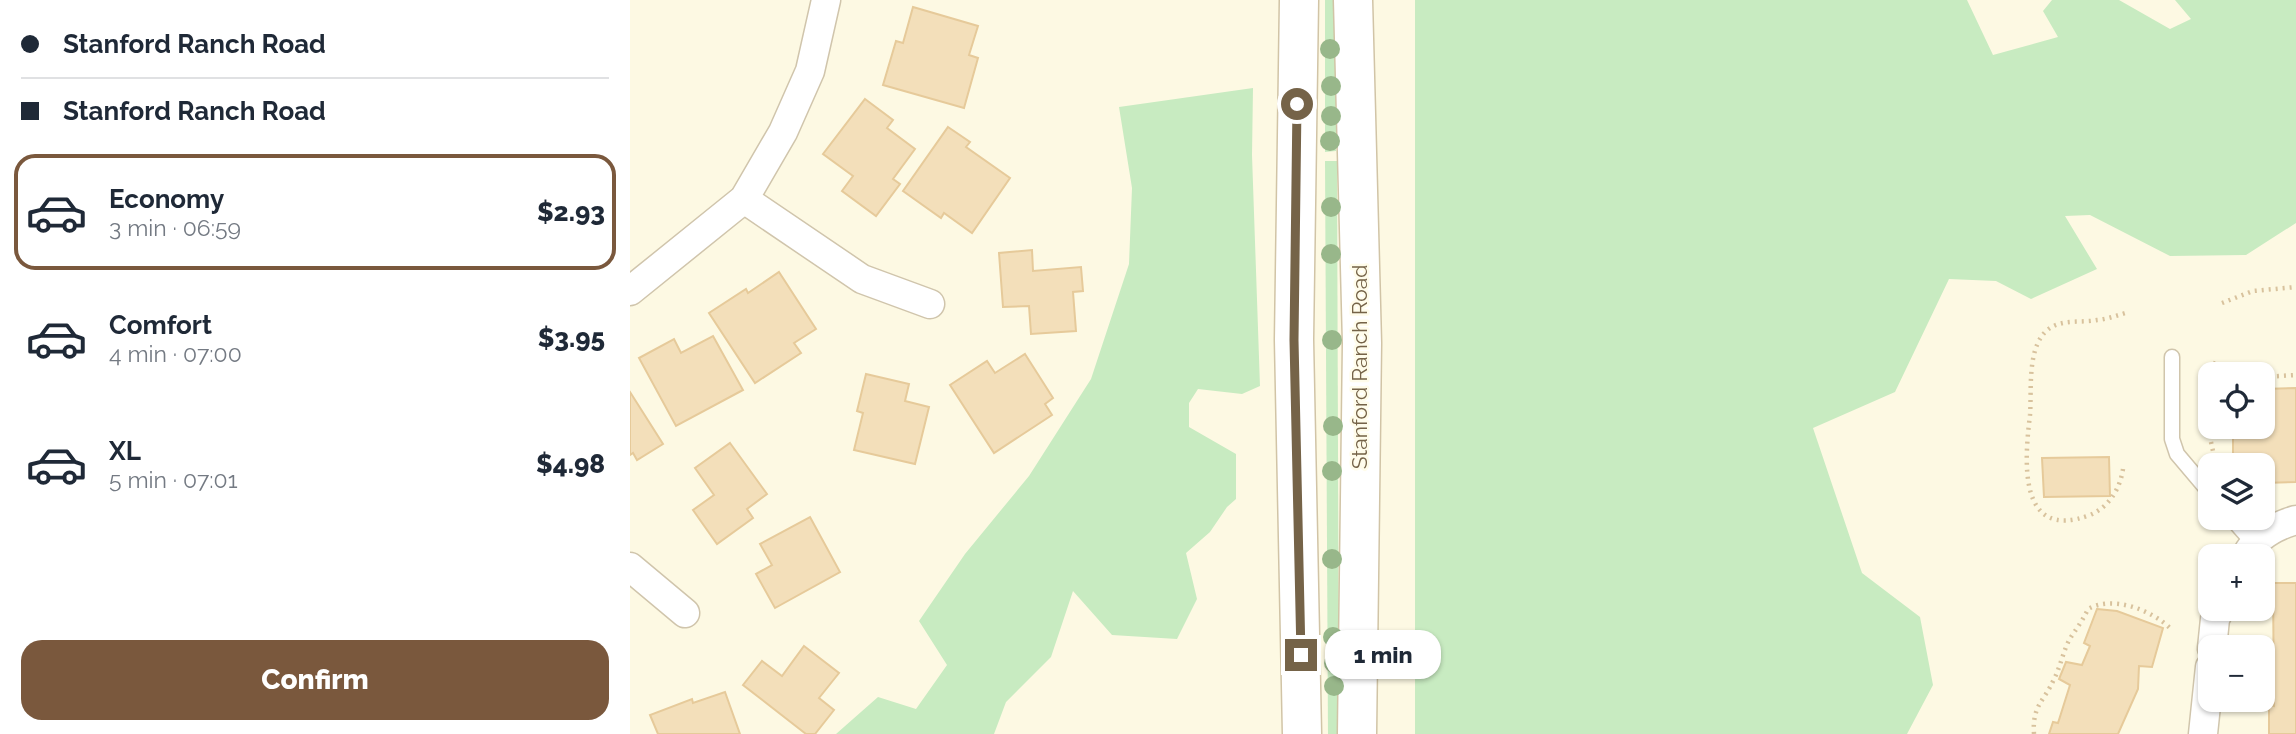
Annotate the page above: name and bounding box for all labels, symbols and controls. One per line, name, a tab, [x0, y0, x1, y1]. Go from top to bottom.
text: Stanford Ranch Road	[63, 29, 326, 59]
route start	[1281, 88, 1313, 120]
text: Stanford Ranch Road	[63, 96, 326, 126]
icon: car	[25, 181, 88, 244]
text: Economy	[109, 184, 224, 214]
text: $2.93	[537, 197, 605, 227]
text: 3 min · 06:59	[109, 214, 241, 241]
street label: Stanford Ranch Road	[1347, 265, 1372, 469]
icon: car	[25, 307, 88, 370]
text: Comfort	[109, 310, 212, 340]
text: $3.95	[538, 323, 605, 353]
text: 4 min · 07:00	[109, 340, 242, 367]
map controls	[2198, 362, 2275, 712]
button: locate	[2198, 362, 2275, 439]
icon: car	[25, 433, 88, 496]
text: XL	[109, 436, 141, 466]
text: $4.98	[536, 449, 605, 479]
button: layers	[2198, 453, 2275, 530]
text: 5 min · 07:01	[109, 466, 238, 493]
button: +	[2198, 544, 2275, 621]
callout: 1 min	[1326, 630, 1441, 680]
button: −	[2198, 635, 2275, 712]
route end	[1285, 639, 1317, 671]
button: Confirm	[21, 640, 609, 720]
text: 1 min	[1353, 641, 1413, 668]

